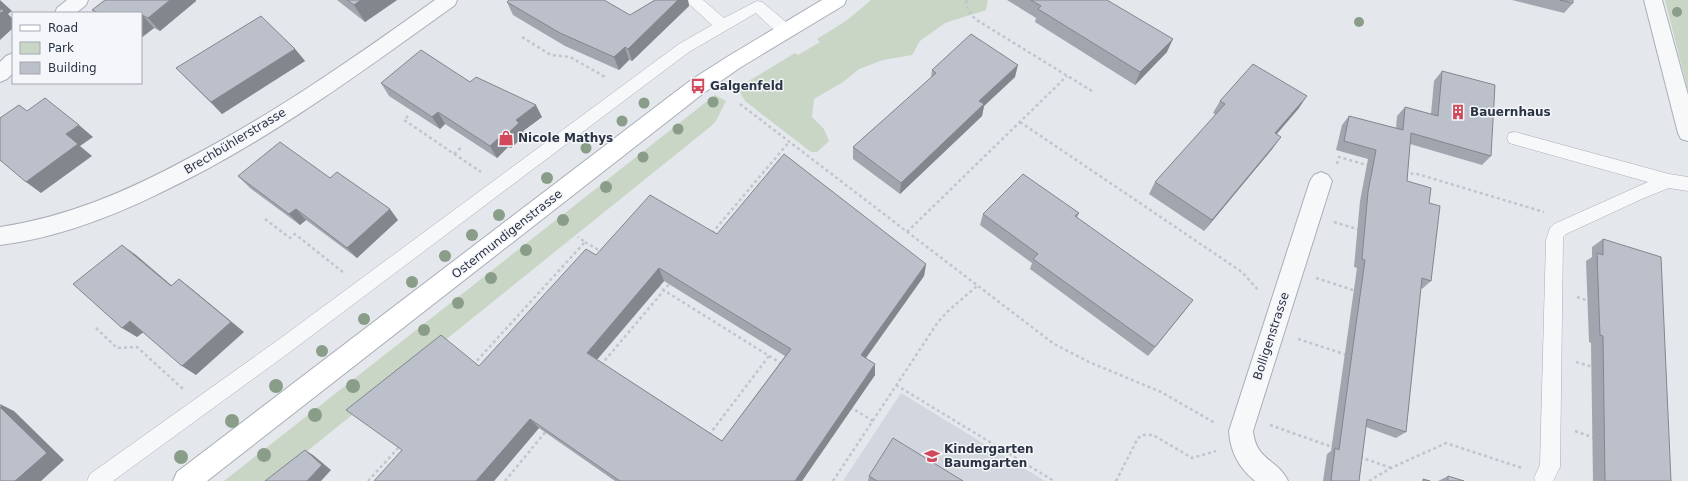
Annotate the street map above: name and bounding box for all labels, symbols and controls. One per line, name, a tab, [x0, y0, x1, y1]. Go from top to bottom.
legend	[12, 12, 142, 84]
text: Road	[48, 21, 78, 35]
text: Park	[48, 41, 74, 55]
text: Building	[48, 61, 97, 75]
bus stop icon: Galgenfeld	[689, 77, 707, 95]
place label: Galgenfeld	[710, 79, 783, 93]
building icon: Bauernhaus	[1449, 103, 1467, 121]
street label: Brechbühlerstrasse	[182, 105, 288, 177]
place label: Bauernhaus	[1470, 105, 1551, 119]
shop icon: Nicole Mathys	[497, 129, 515, 147]
place label: Nicole Mathys	[518, 131, 613, 145]
street label: Ostermundigenstrasse	[449, 187, 565, 281]
street label: Bolligenstrasse	[1250, 290, 1292, 382]
place label: Kindergarten Baumgarten	[944, 442, 1034, 470]
school or university icon: Kindergarten Baumgarten	[923, 447, 941, 465]

